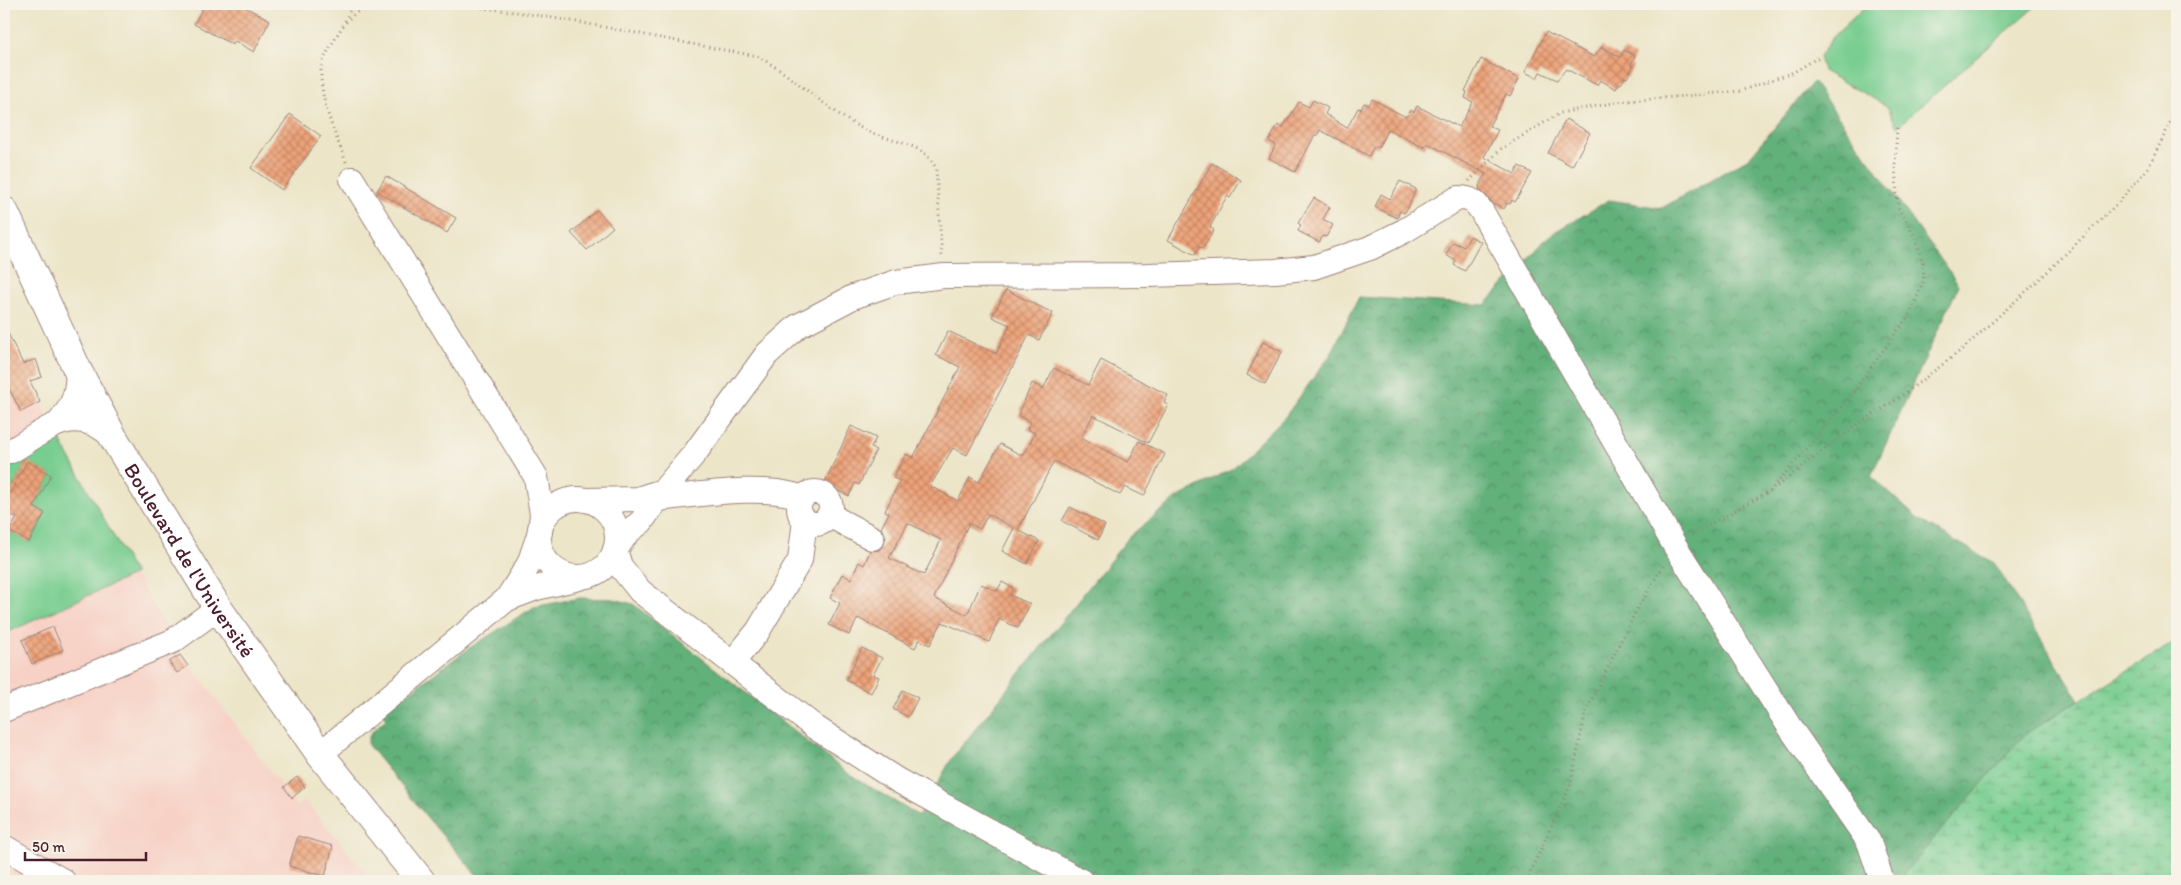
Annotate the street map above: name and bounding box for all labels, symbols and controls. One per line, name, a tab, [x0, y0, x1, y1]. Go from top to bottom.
street label: Boulevard de l'Université	[119, 458, 261, 662]
scale bar	[25, 830, 146, 862]
text: 50 m	[32, 838, 65, 856]

